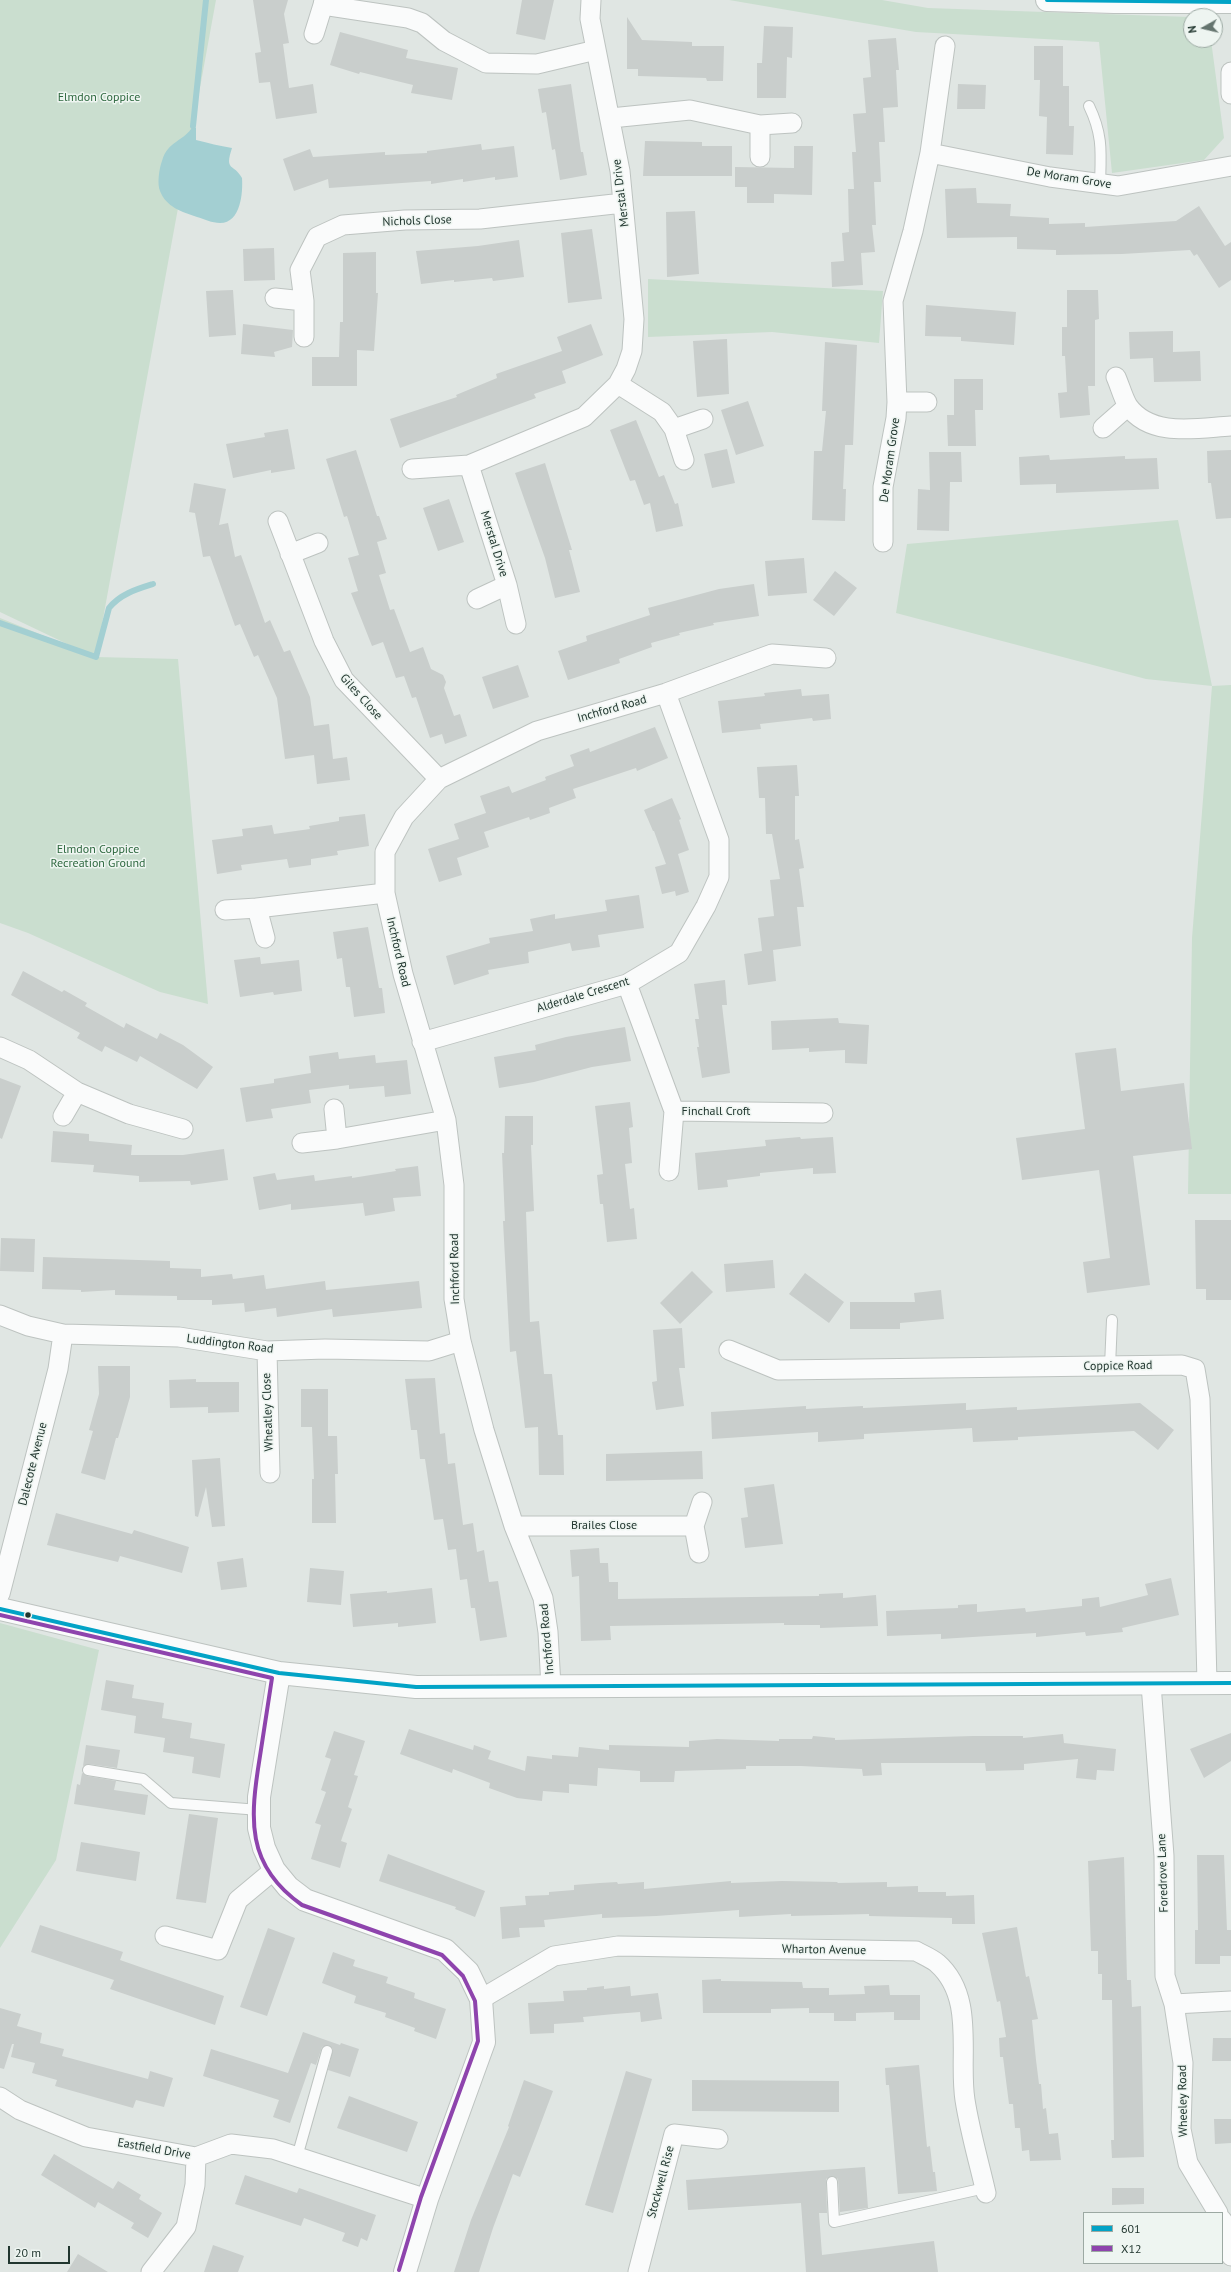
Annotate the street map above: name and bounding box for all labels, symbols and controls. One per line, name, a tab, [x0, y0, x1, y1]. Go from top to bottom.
north arrow	[1183, 8, 1223, 48]
text: N	[1185, 25, 1200, 34]
park label: Elmdon Coppice	[58, 91, 140, 105]
street label: Merstal Drive	[610, 158, 632, 228]
street label: De Moram Grove	[1026, 164, 1112, 192]
street label: Nichols Close	[382, 213, 452, 229]
street label: De Moram Grove	[877, 417, 903, 503]
street label: Merstal Drive	[477, 509, 511, 579]
street label: Giles Close	[337, 671, 385, 723]
street label: Inchford Road	[576, 692, 648, 726]
park label: Elmdon Coppice Recreation Ground	[51, 843, 145, 871]
street label: Inchford Road	[383, 916, 413, 988]
street label: Alderdale Crescent	[535, 974, 631, 1016]
street label: Finchall Croft	[682, 1105, 750, 1119]
street label: Inchford Road	[447, 1233, 463, 1305]
street label: Luddington Road	[186, 1332, 274, 1356]
street label: Coppice Road	[1083, 1358, 1153, 1374]
street label: Wheatley Close	[259, 1372, 277, 1452]
street label: Dalecote Avenue	[16, 1421, 50, 1507]
street label: Brailes Close	[571, 1519, 637, 1533]
street label: Inchford Road	[537, 1603, 557, 1675]
unlabelled marker	[23, 1610, 33, 1620]
street label: Foredrove Lane	[1154, 1833, 1172, 1913]
street label: Wharton Avenue	[782, 1942, 866, 1958]
street label: Wheeley Road	[1175, 2065, 1191, 2137]
street label: Eastfield Drive	[116, 2135, 192, 2163]
street label: Stockwell Rise	[644, 2144, 678, 2220]
legend	[1083, 2212, 1223, 2264]
text: 601	[1121, 2221, 1141, 2236]
scale bar	[10, 2238, 72, 2264]
text: X12	[1121, 2241, 1142, 2256]
text: 20 m	[15, 2245, 41, 2260]

